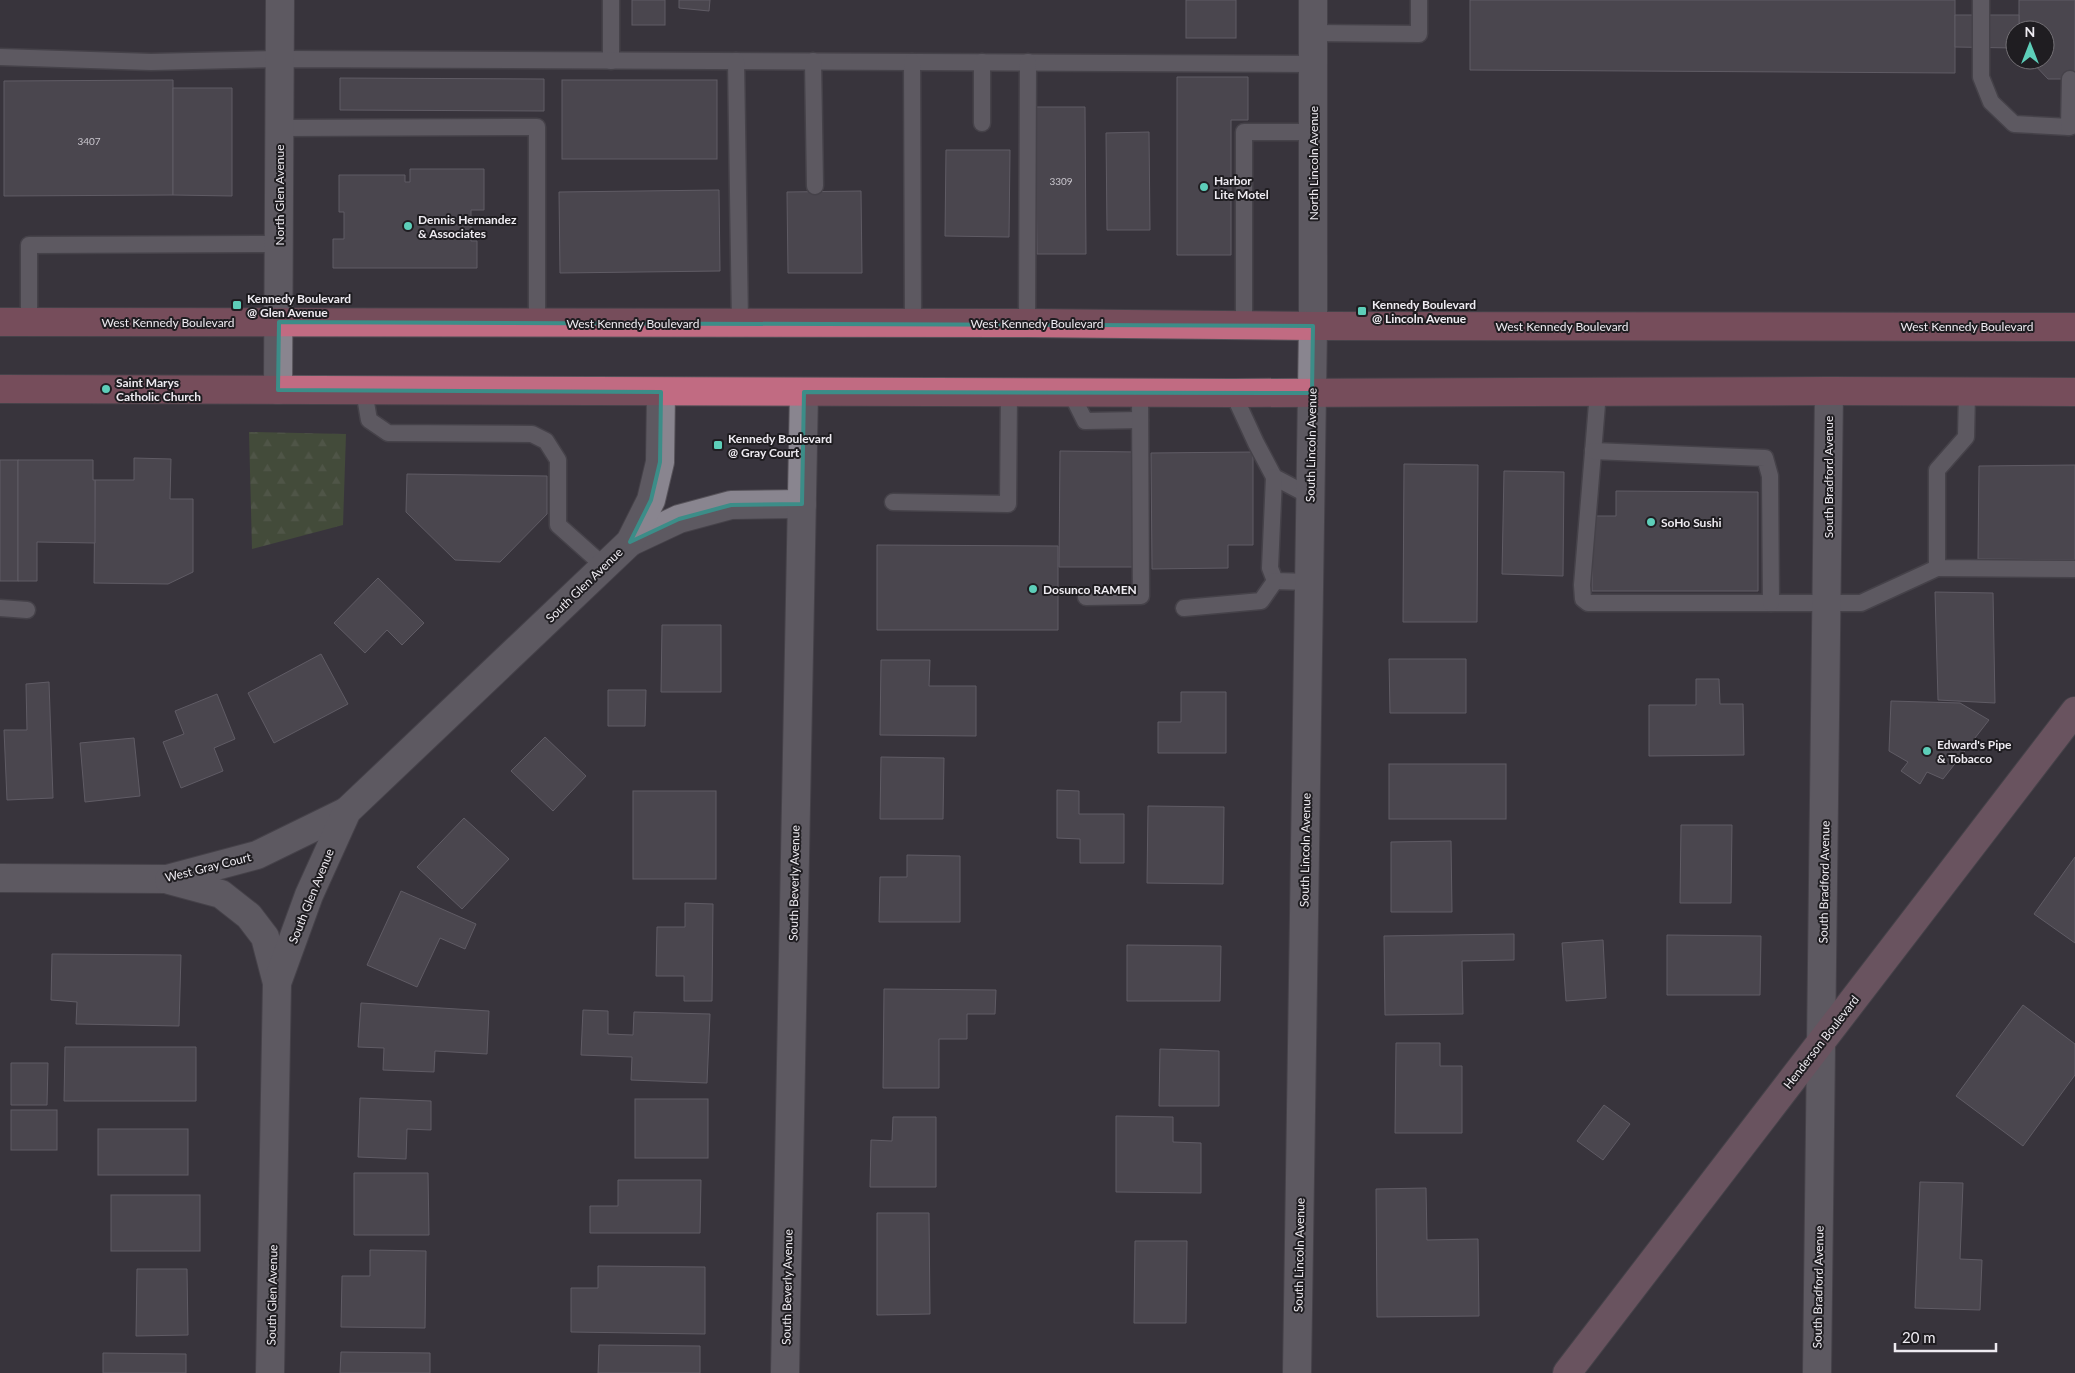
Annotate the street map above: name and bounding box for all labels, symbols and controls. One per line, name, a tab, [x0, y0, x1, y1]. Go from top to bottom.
north arrow	[2005, 20, 2055, 70]
text: N	[2025, 23, 2035, 40]
street label: North Lincoln Avenue	[1306, 106, 1321, 220]
house number: 3407	[77, 135, 101, 147]
street label: North Glen Avenue	[272, 144, 287, 246]
place label: Harbor Lite Motel	[1214, 173, 1269, 202]
house number: 3309	[1049, 175, 1073, 187]
marker: Harbor Lite Motel	[1198, 181, 1210, 193]
place label: Dennis Hernandez & Associates	[418, 212, 517, 241]
marker: Dennis Hernandez & Associates	[402, 220, 414, 232]
place label: Kennedy Boulevard @ Glen Avenue	[247, 291, 351, 320]
place label: Kennedy Boulevard @ Lincoln Avenue	[1372, 297, 1476, 326]
marker: Kennedy Boulevard @ Glen Avenue	[231, 299, 243, 311]
marker: Kennedy Boulevard @ Lincoln Avenue	[1356, 305, 1368, 317]
street label: West Kennedy Boulevard	[102, 315, 234, 330]
street label: West Kennedy Boulevard	[567, 316, 699, 331]
street label: West Kennedy Boulevard	[971, 316, 1103, 331]
street label: West Kennedy Boulevard	[1496, 319, 1628, 334]
street label: West Kennedy Boulevard	[1901, 319, 2033, 334]
place label: Saint Marys Catholic Church	[116, 375, 201, 404]
marker: Saint Marys Catholic Church	[100, 383, 112, 395]
street label: South Lincoln Avenue	[1303, 388, 1319, 502]
street label: South Bradford Avenue	[1821, 416, 1836, 538]
place label: Kennedy Boulevard @ Gray Court	[728, 431, 832, 460]
marker: Kennedy Boulevard @ Gray Court	[712, 439, 724, 451]
place label: SoHo Sushi	[1661, 515, 1721, 530]
marker: SoHo Sushi	[1645, 516, 1657, 528]
street label: South Glen Avenue	[542, 545, 626, 625]
place label: Dosunco RAMEN	[1043, 582, 1137, 597]
marker: Dosunco RAMEN	[1027, 583, 1039, 595]
place label: Edward's Pipe & Tobacco	[1937, 737, 2012, 766]
marker: Edward's Pipe & Tobacco	[1921, 745, 1933, 757]
street label: South Lincoln Avenue	[1297, 793, 1313, 907]
street label: South Bradford Avenue	[1815, 821, 1833, 943]
street label: South Beverly Avenue	[785, 825, 803, 941]
street label: South Glen Avenue	[285, 846, 337, 946]
street label: West Gray Court	[163, 849, 253, 885]
street label: Henderson Boulevard	[1780, 992, 1862, 1092]
street label: South Lincoln Avenue	[1291, 1198, 1307, 1312]
street label: South Bradford Avenue	[1809, 1226, 1827, 1348]
street label: South Beverly Avenue	[778, 1229, 796, 1345]
street label: South Glen Avenue	[264, 1244, 280, 1346]
scale bar	[1895, 1320, 1996, 1352]
text: 20 m	[1902, 1328, 1936, 1346]

